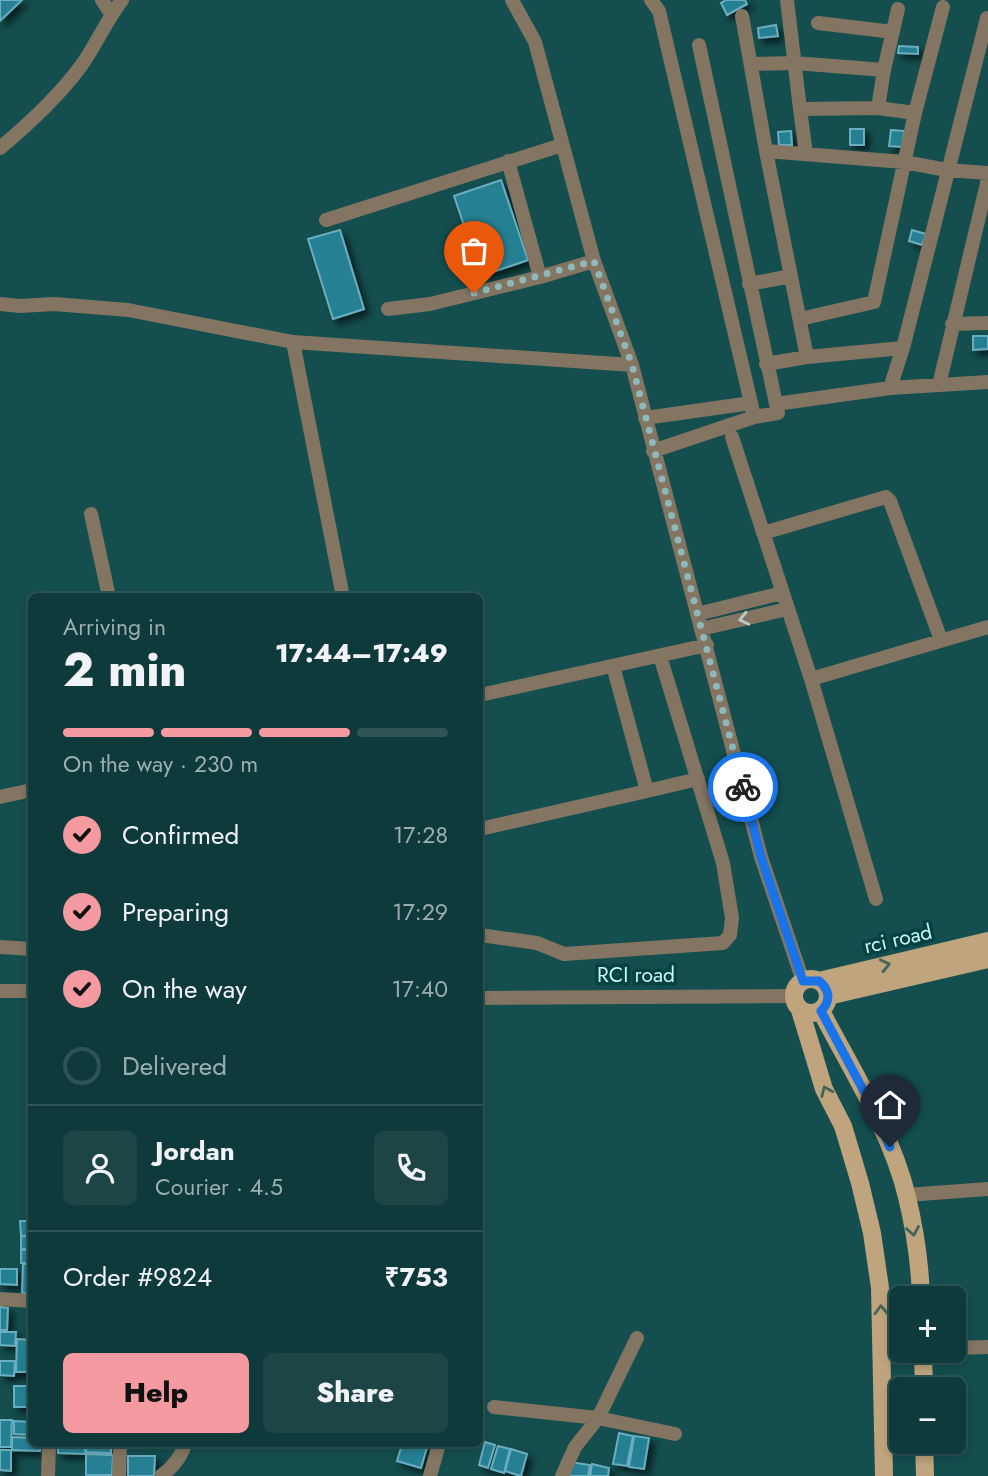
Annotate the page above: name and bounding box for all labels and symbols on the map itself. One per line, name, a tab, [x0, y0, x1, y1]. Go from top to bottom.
pin	[444, 221, 504, 293]
one-way arrow	[739, 611, 751, 625]
courier	[708, 752, 778, 822]
street label: rci road	[861, 917, 935, 961]
one-way arrow	[879, 959, 891, 974]
street label: RCI road	[597, 960, 675, 990]
pin	[860, 1075, 920, 1147]
one-way arrow	[820, 1086, 834, 1098]
one-way arrow	[905, 1225, 920, 1237]
one-way arrow	[874, 1304, 889, 1315]

